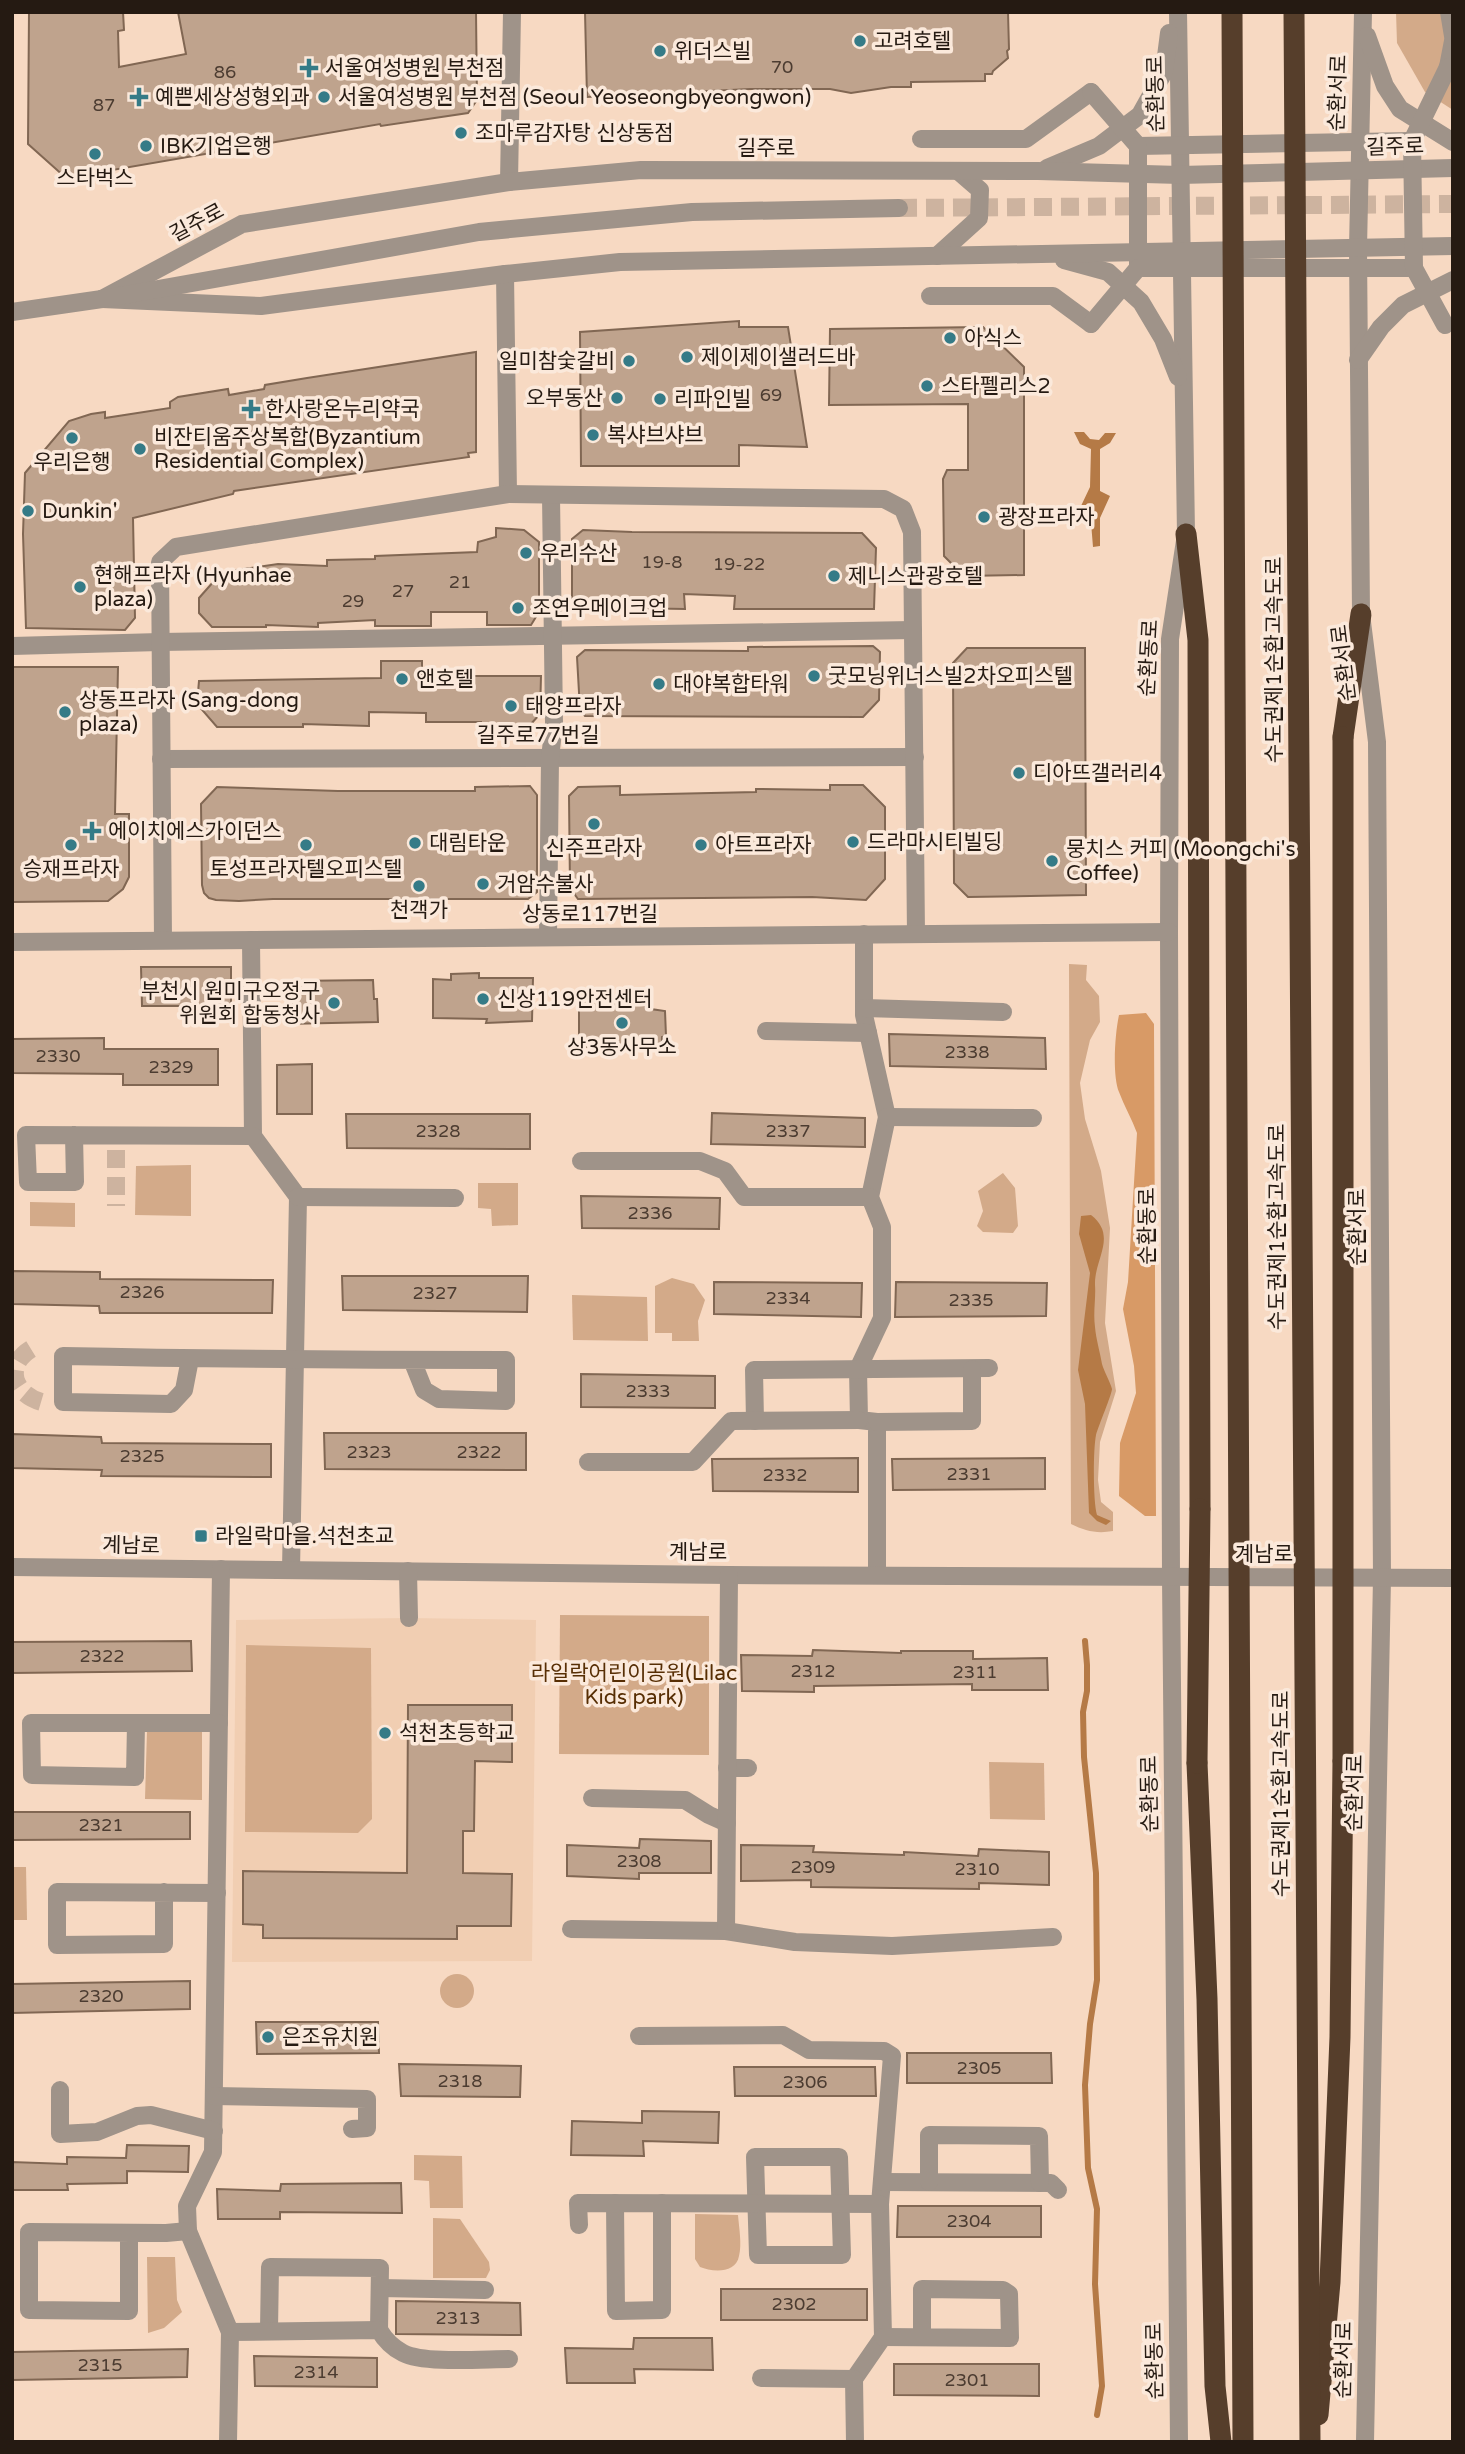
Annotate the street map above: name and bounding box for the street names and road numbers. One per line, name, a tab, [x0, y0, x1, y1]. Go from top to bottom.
street label: 순환서로	[1324, 54, 1352, 132]
street label: 순환동로	[1143, 55, 1169, 133]
street label: 길주로	[1366, 133, 1424, 161]
street label: 길주로	[737, 136, 795, 161]
street label: 길주로	[166, 198, 228, 248]
street label: 수도권제1순환고속도로	[1262, 557, 1287, 763]
street label: 순환동로	[1134, 619, 1164, 697]
street label: 순환서로	[1327, 623, 1361, 703]
street label: 길주로77번길	[477, 723, 599, 748]
street label: 상동로117번길	[522, 902, 658, 927]
street label: 수도권제1순환고속도로	[1265, 1124, 1290, 1330]
street label: 순환동로	[1135, 1187, 1160, 1265]
street label: 순환서로	[1345, 1188, 1370, 1266]
street label: 계남로	[102, 1533, 160, 1559]
street label: 계남로	[669, 1540, 727, 1565]
street label: 계남로	[1235, 1542, 1293, 1567]
street label: 수도권제1순환고속도로	[1269, 1691, 1294, 1897]
street label: 순환서로	[1342, 1754, 1368, 1832]
street label: 순환동로	[1137, 1755, 1163, 1833]
street label: 순환서로	[1331, 2321, 1357, 2399]
street label: 순환동로	[1142, 2322, 1168, 2400]

